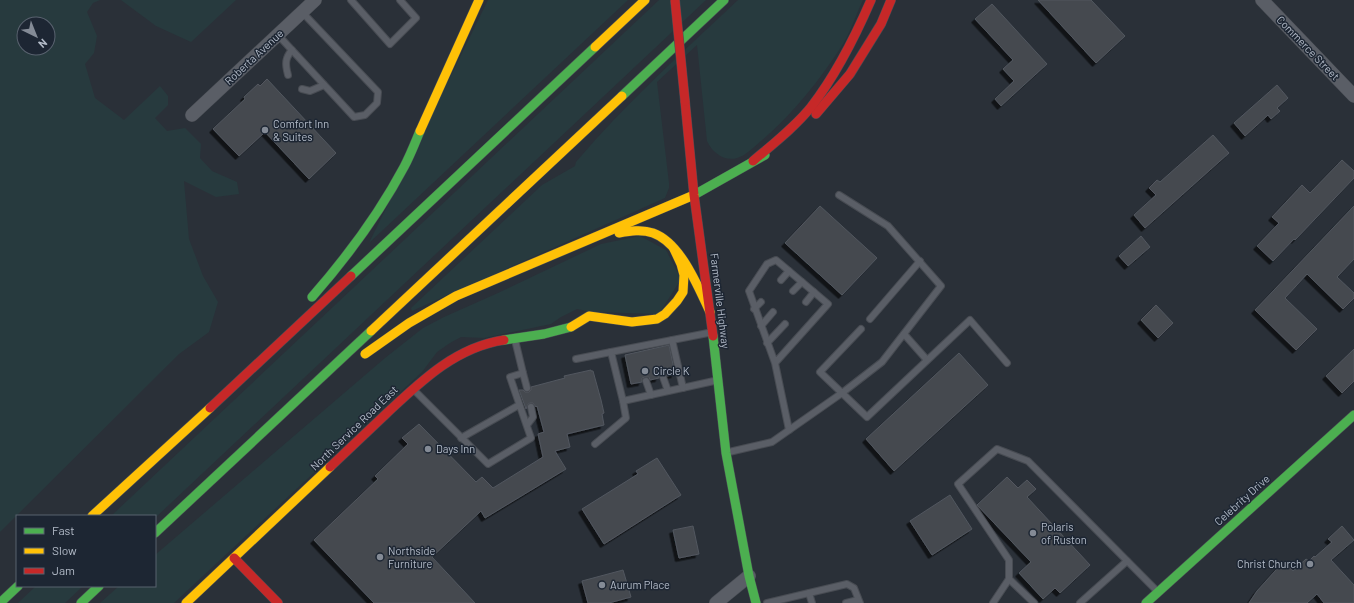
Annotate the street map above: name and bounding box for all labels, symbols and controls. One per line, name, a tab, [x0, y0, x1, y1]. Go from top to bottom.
street label: Commerce Street	[1274, 13, 1342, 83]
north arrow	[16, 16, 56, 56]
street label: Roberta Avenue	[222, 26, 286, 87]
text: N	[36, 36, 50, 51]
place label: Comfort Inn & Suites	[273, 117, 329, 143]
marker: Comfort Inn & Suites	[260, 125, 270, 135]
street label: Farmerville Highway	[708, 252, 733, 349]
place label: Circle K	[653, 364, 690, 377]
marker: Circle K	[640, 366, 650, 376]
street label: North Service Road East	[307, 383, 400, 473]
place label: Days Inn	[436, 442, 475, 455]
marker: Days Inn	[423, 444, 433, 454]
street label: Celebrity Drive	[1211, 471, 1272, 528]
legend	[16, 515, 156, 587]
place label: Polaris of Ruston	[1041, 520, 1087, 546]
text: Fast	[52, 523, 75, 537]
marker: Polaris of Ruston	[1028, 528, 1038, 538]
text: Slow	[52, 543, 77, 557]
place label: Northside Furniture	[388, 544, 436, 570]
marker: Northside Furniture	[375, 552, 385, 562]
place label: Christ Church	[1237, 557, 1302, 570]
marker: Christ Church	[1305, 559, 1315, 569]
text: Jam	[52, 563, 75, 577]
place label: Aurum Place	[610, 578, 670, 591]
marker: Aurum Place	[597, 580, 607, 590]

